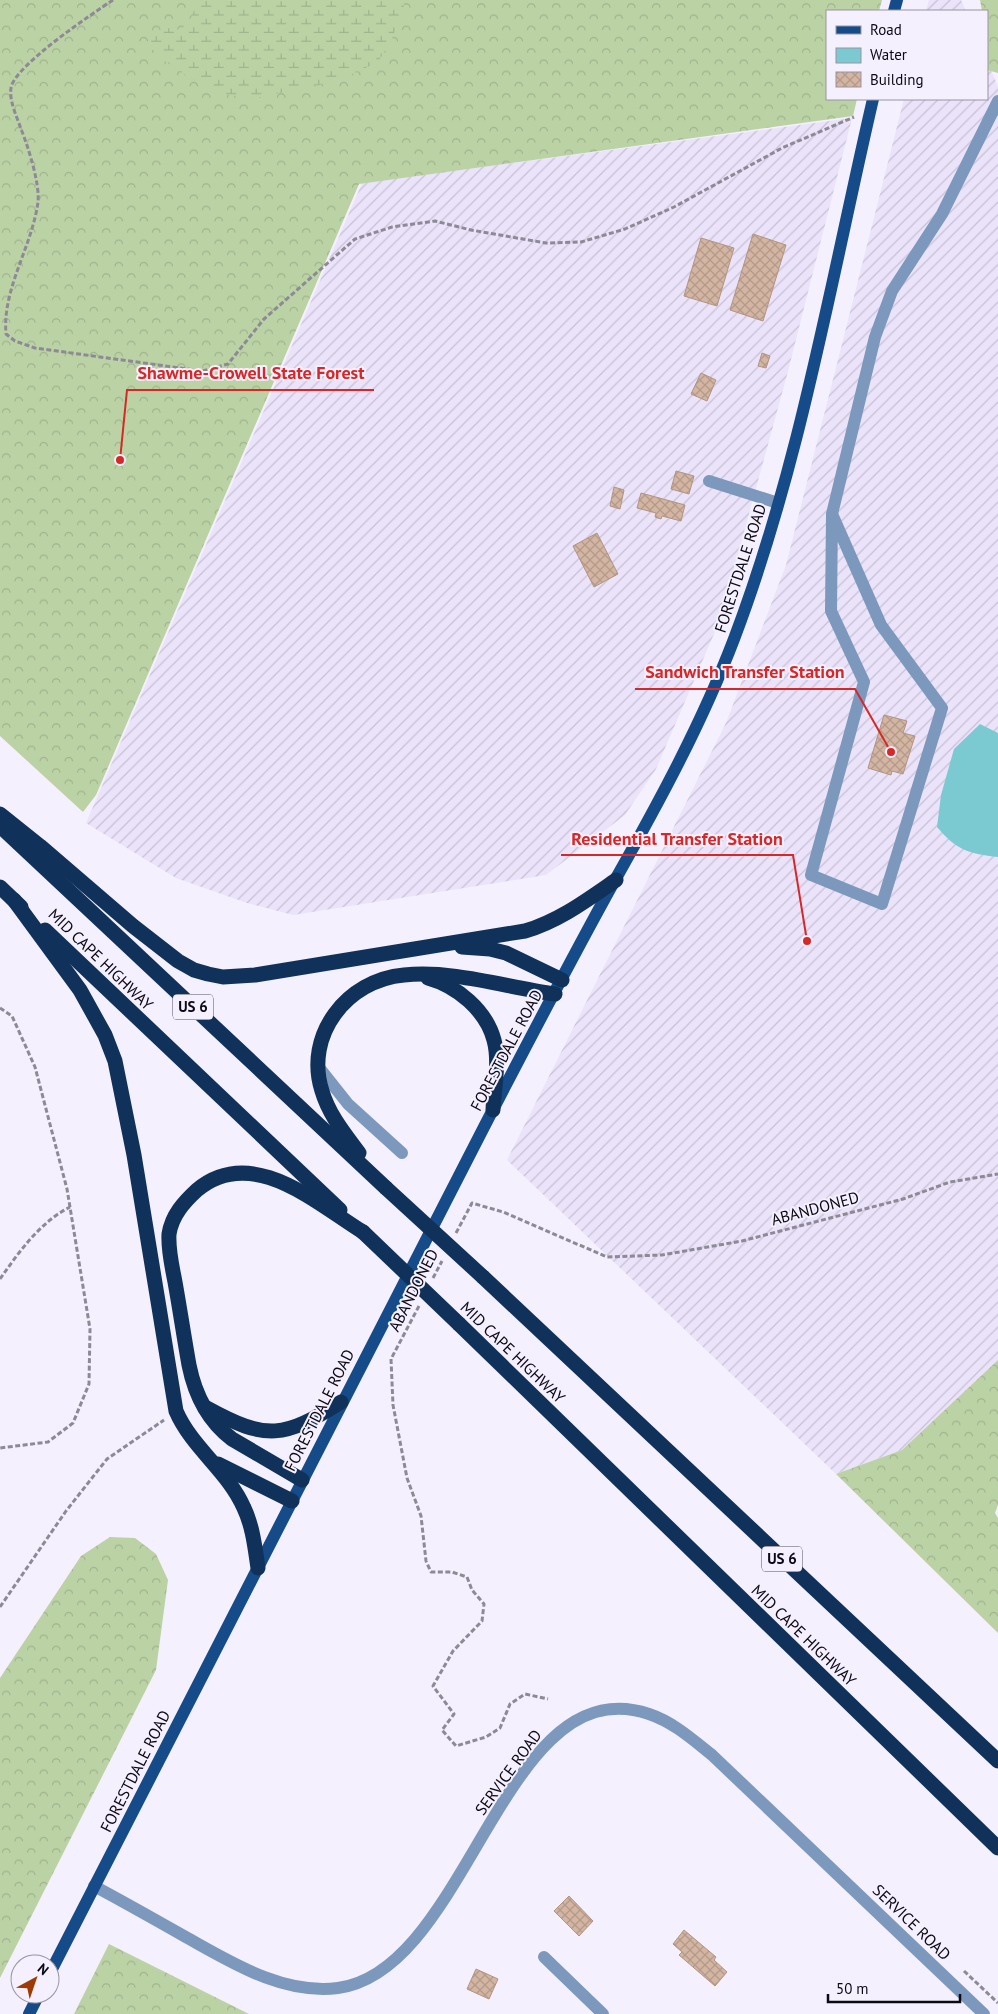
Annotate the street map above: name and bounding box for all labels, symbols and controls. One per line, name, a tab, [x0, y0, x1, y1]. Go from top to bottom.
legend	[826, 10, 988, 100]
text: Road	[870, 20, 902, 39]
text: Water	[870, 45, 907, 64]
text: Building	[870, 70, 924, 89]
callout: Shawme-Crowell State Forest	[127, 357, 374, 390]
text: Shawme-Crowell State Forest	[138, 361, 365, 384]
street label: FORESTDALE ROAD	[710, 501, 770, 635]
callout: Sandwich Transfer Station	[635, 656, 855, 689]
text: Sandwich Transfer Station	[645, 660, 845, 683]
callout: Residential Transfer Station	[561, 822, 793, 855]
text: Residential Transfer Station	[571, 827, 783, 850]
street label: MID CAPE HIGHWAY	[44, 904, 158, 1014]
street label: FORESTDALE ROAD	[466, 986, 546, 1114]
road number: US 6	[173, 994, 213, 1020]
street label: ABANDONED	[769, 1187, 861, 1229]
street label: ABANDONED	[384, 1245, 442, 1335]
street label: MID CAPE HIGHWAY	[456, 1297, 570, 1407]
street label: FORESTDALE ROAD	[280, 1346, 358, 1474]
road number: US 6	[762, 1546, 802, 1572]
street label: MID CAPE HIGHWAY	[747, 1580, 861, 1690]
street label: FORESTDALE ROAD	[96, 1707, 174, 1835]
street label: SERVICE ROAD	[470, 1725, 546, 1819]
street label: SERVICE ROAD	[869, 1880, 955, 1964]
north arrow	[10, 1954, 60, 2004]
text: N	[34, 1959, 53, 1979]
scale bar	[828, 1972, 960, 2004]
text: 50 m	[836, 1979, 869, 1998]

